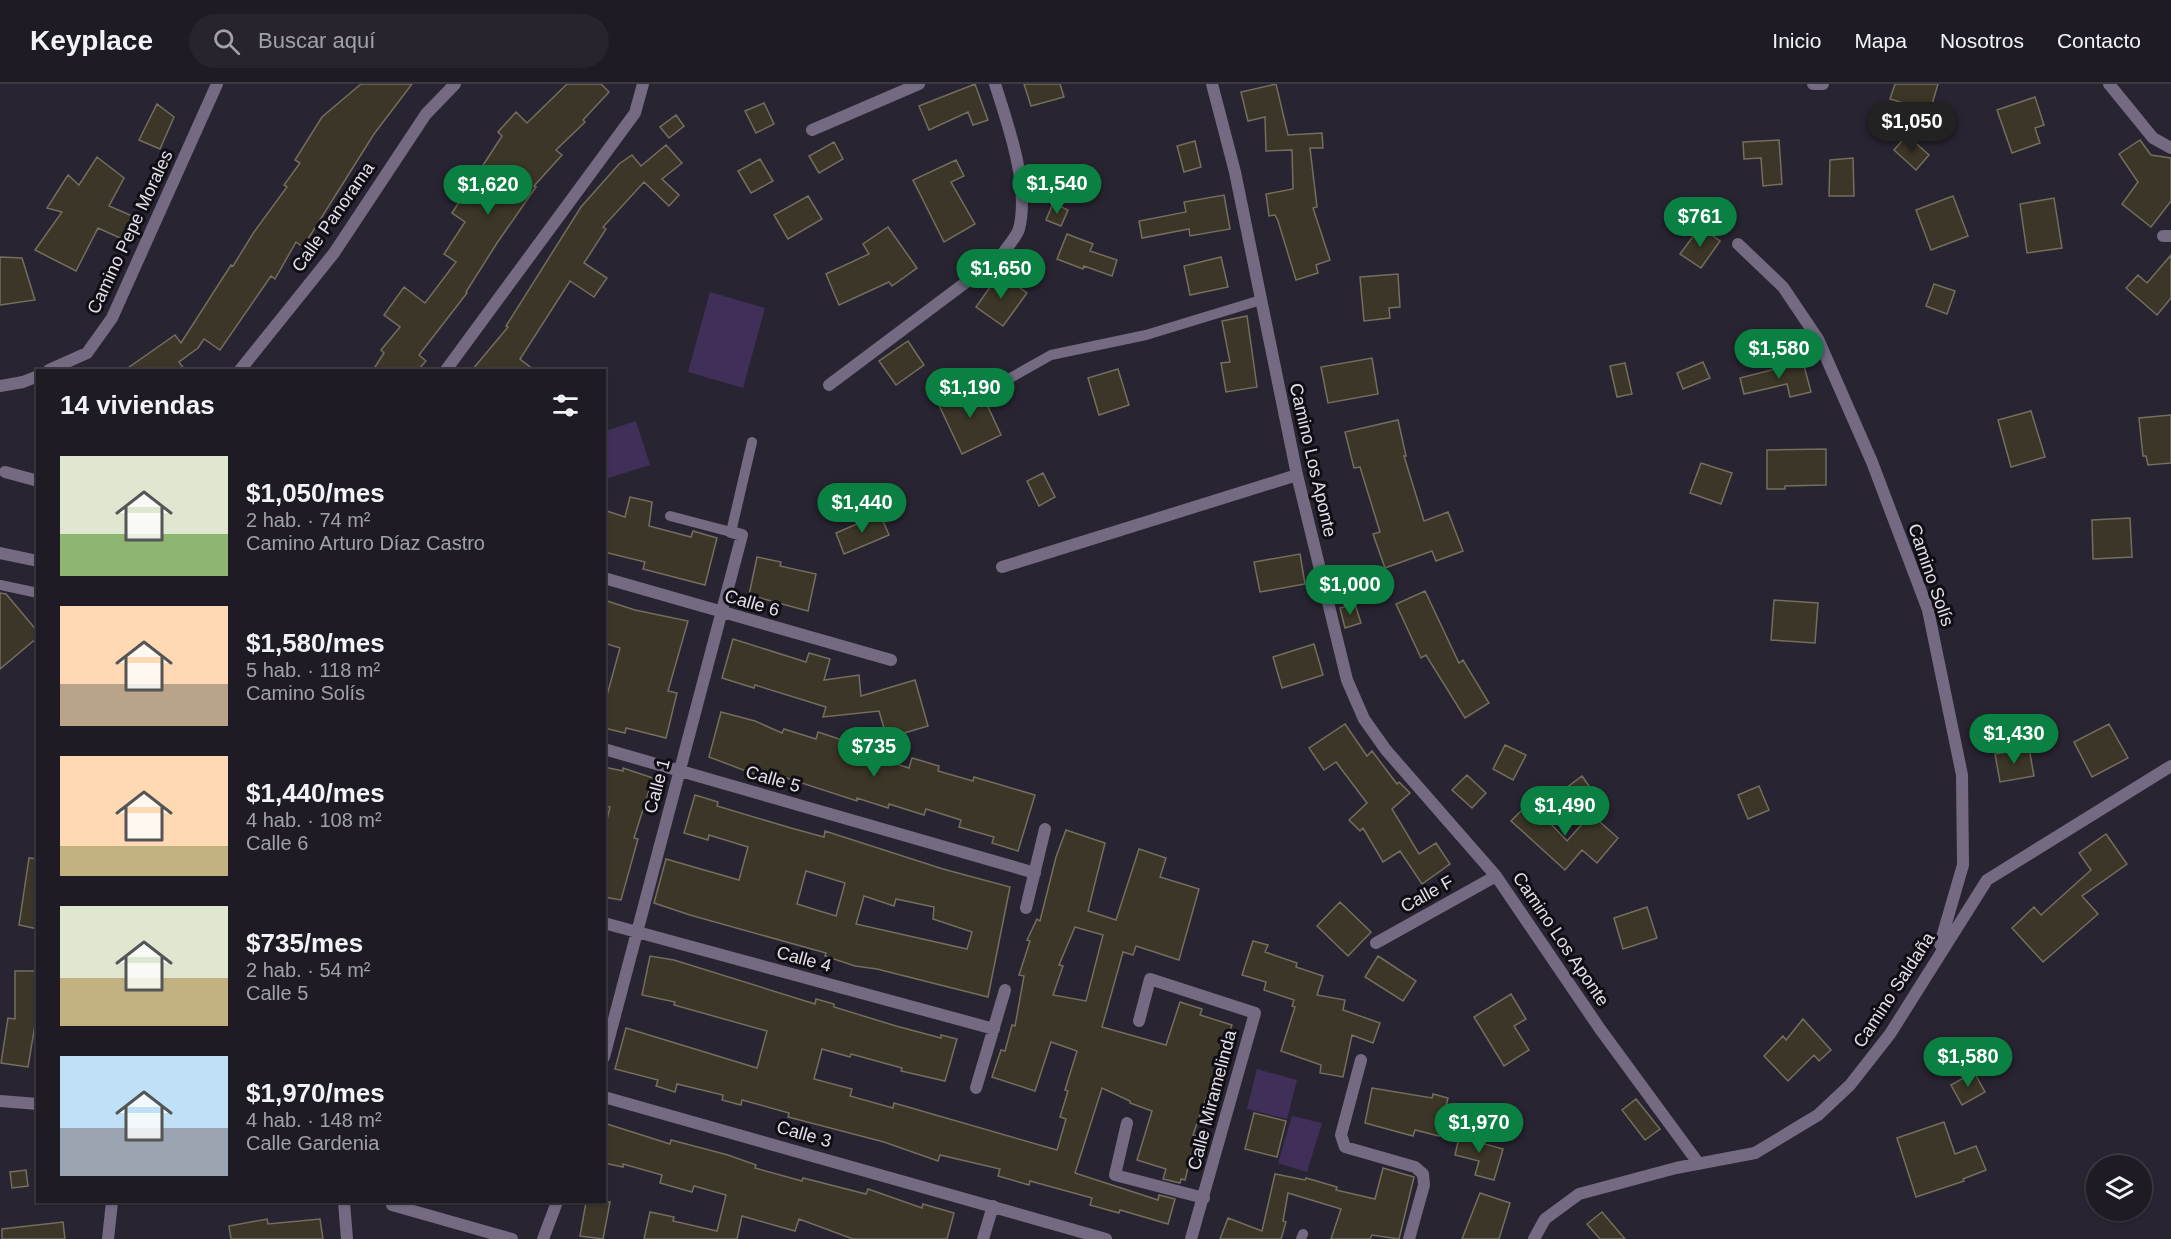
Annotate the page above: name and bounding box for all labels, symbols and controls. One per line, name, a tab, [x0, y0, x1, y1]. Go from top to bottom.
search box	[189, 14, 609, 68]
text: Keyplace	[30, 25, 153, 56]
icon: search	[210, 25, 243, 58]
text: Buscar aquí	[258, 28, 375, 53]
text: Inicio	[1772, 29, 1821, 52]
text: Mapa	[1854, 29, 1907, 52]
text: Nosotros	[1940, 29, 2024, 52]
text: Contacto	[2057, 29, 2141, 52]
pin: $1,050	[1863, 102, 1961, 153]
text: $1,050	[1881, 110, 1943, 132]
street label: Camino Pepe Morales	[83, 147, 177, 317]
street label: Calle Panorama	[288, 158, 379, 276]
pin: $1,540	[1008, 164, 1106, 215]
pin: $1,620	[439, 165, 537, 216]
text: $1,540	[1026, 172, 1088, 194]
text: $1,620	[457, 173, 519, 195]
pin: $761	[1664, 197, 1736, 248]
text: $761	[1678, 205, 1722, 227]
pin: $1,650	[952, 249, 1050, 300]
text: $1,650	[970, 257, 1032, 279]
pin: $1,580	[1730, 329, 1828, 380]
text: $1,580	[1748, 337, 1810, 359]
pin: $1,190	[921, 368, 1019, 419]
text: $1,190	[939, 376, 1001, 398]
street label: Camino Los Aponte	[1286, 381, 1340, 539]
icon: filters	[549, 389, 582, 422]
text: 14 viviendas	[60, 390, 215, 420]
text: $1,050/mes	[246, 478, 385, 508]
icon: home	[108, 480, 180, 552]
pin: $1,440	[813, 483, 911, 534]
text: $1,440	[831, 491, 893, 513]
text: 2 hab. · 74 m²	[246, 509, 371, 531]
street label: Camino Solís	[1904, 521, 1958, 629]
text: Camino Arturo Díaz Castro	[246, 532, 485, 554]
pin: $1,000	[1301, 565, 1399, 616]
text: $1,000	[1319, 573, 1381, 595]
street label: Calle 6	[722, 586, 782, 620]
text: $1,580/mes	[246, 628, 385, 658]
icon: home	[108, 630, 180, 702]
text: 5 hab. · 118 m²	[246, 659, 380, 681]
text: Camino Solís	[246, 682, 365, 704]
pin: $1,430	[1965, 714, 2063, 765]
text: $1,430	[1983, 722, 2045, 744]
pin: $735	[838, 727, 910, 778]
text: $735	[852, 735, 896, 757]
street label: Calle 1	[640, 756, 674, 816]
street label: Calle 5	[743, 762, 803, 796]
text: $1,440/mes	[246, 778, 385, 808]
icon: home	[108, 780, 180, 852]
pin: $1,490	[1516, 786, 1614, 837]
text: $1,490	[1534, 794, 1596, 816]
text: 4 hab. · 108 m²	[246, 809, 382, 831]
text: Calle 6	[246, 832, 308, 854]
street label: Camino Los Aponte	[1509, 868, 1613, 1010]
street label: Calle F	[1397, 871, 1457, 917]
text: $735/mes	[246, 928, 363, 958]
street label: Camino Saldaña	[1849, 928, 1939, 1051]
icon: home	[108, 930, 180, 1002]
street label: Calle 4	[774, 942, 834, 976]
text: 2 hab. · 54 m²	[246, 959, 371, 981]
text: Calle 5	[246, 982, 308, 1004]
street label: Calle Miramelinda	[1184, 1027, 1241, 1172]
pin: $1,580	[1919, 1037, 2017, 1088]
text: $1,580	[1937, 1045, 1999, 1067]
text: $1,970/mes	[246, 1078, 385, 1108]
icon: home	[108, 1080, 180, 1152]
pin: $1,970	[1430, 1103, 1528, 1154]
text: 4 hab. · 148 m²	[246, 1109, 382, 1131]
text: $1,970	[1448, 1111, 1510, 1133]
street label: Calle 3	[774, 1117, 834, 1151]
text: Calle Gardenia	[246, 1132, 379, 1154]
map controls	[2086, 1155, 2152, 1221]
button: layers	[2086, 1155, 2152, 1221]

